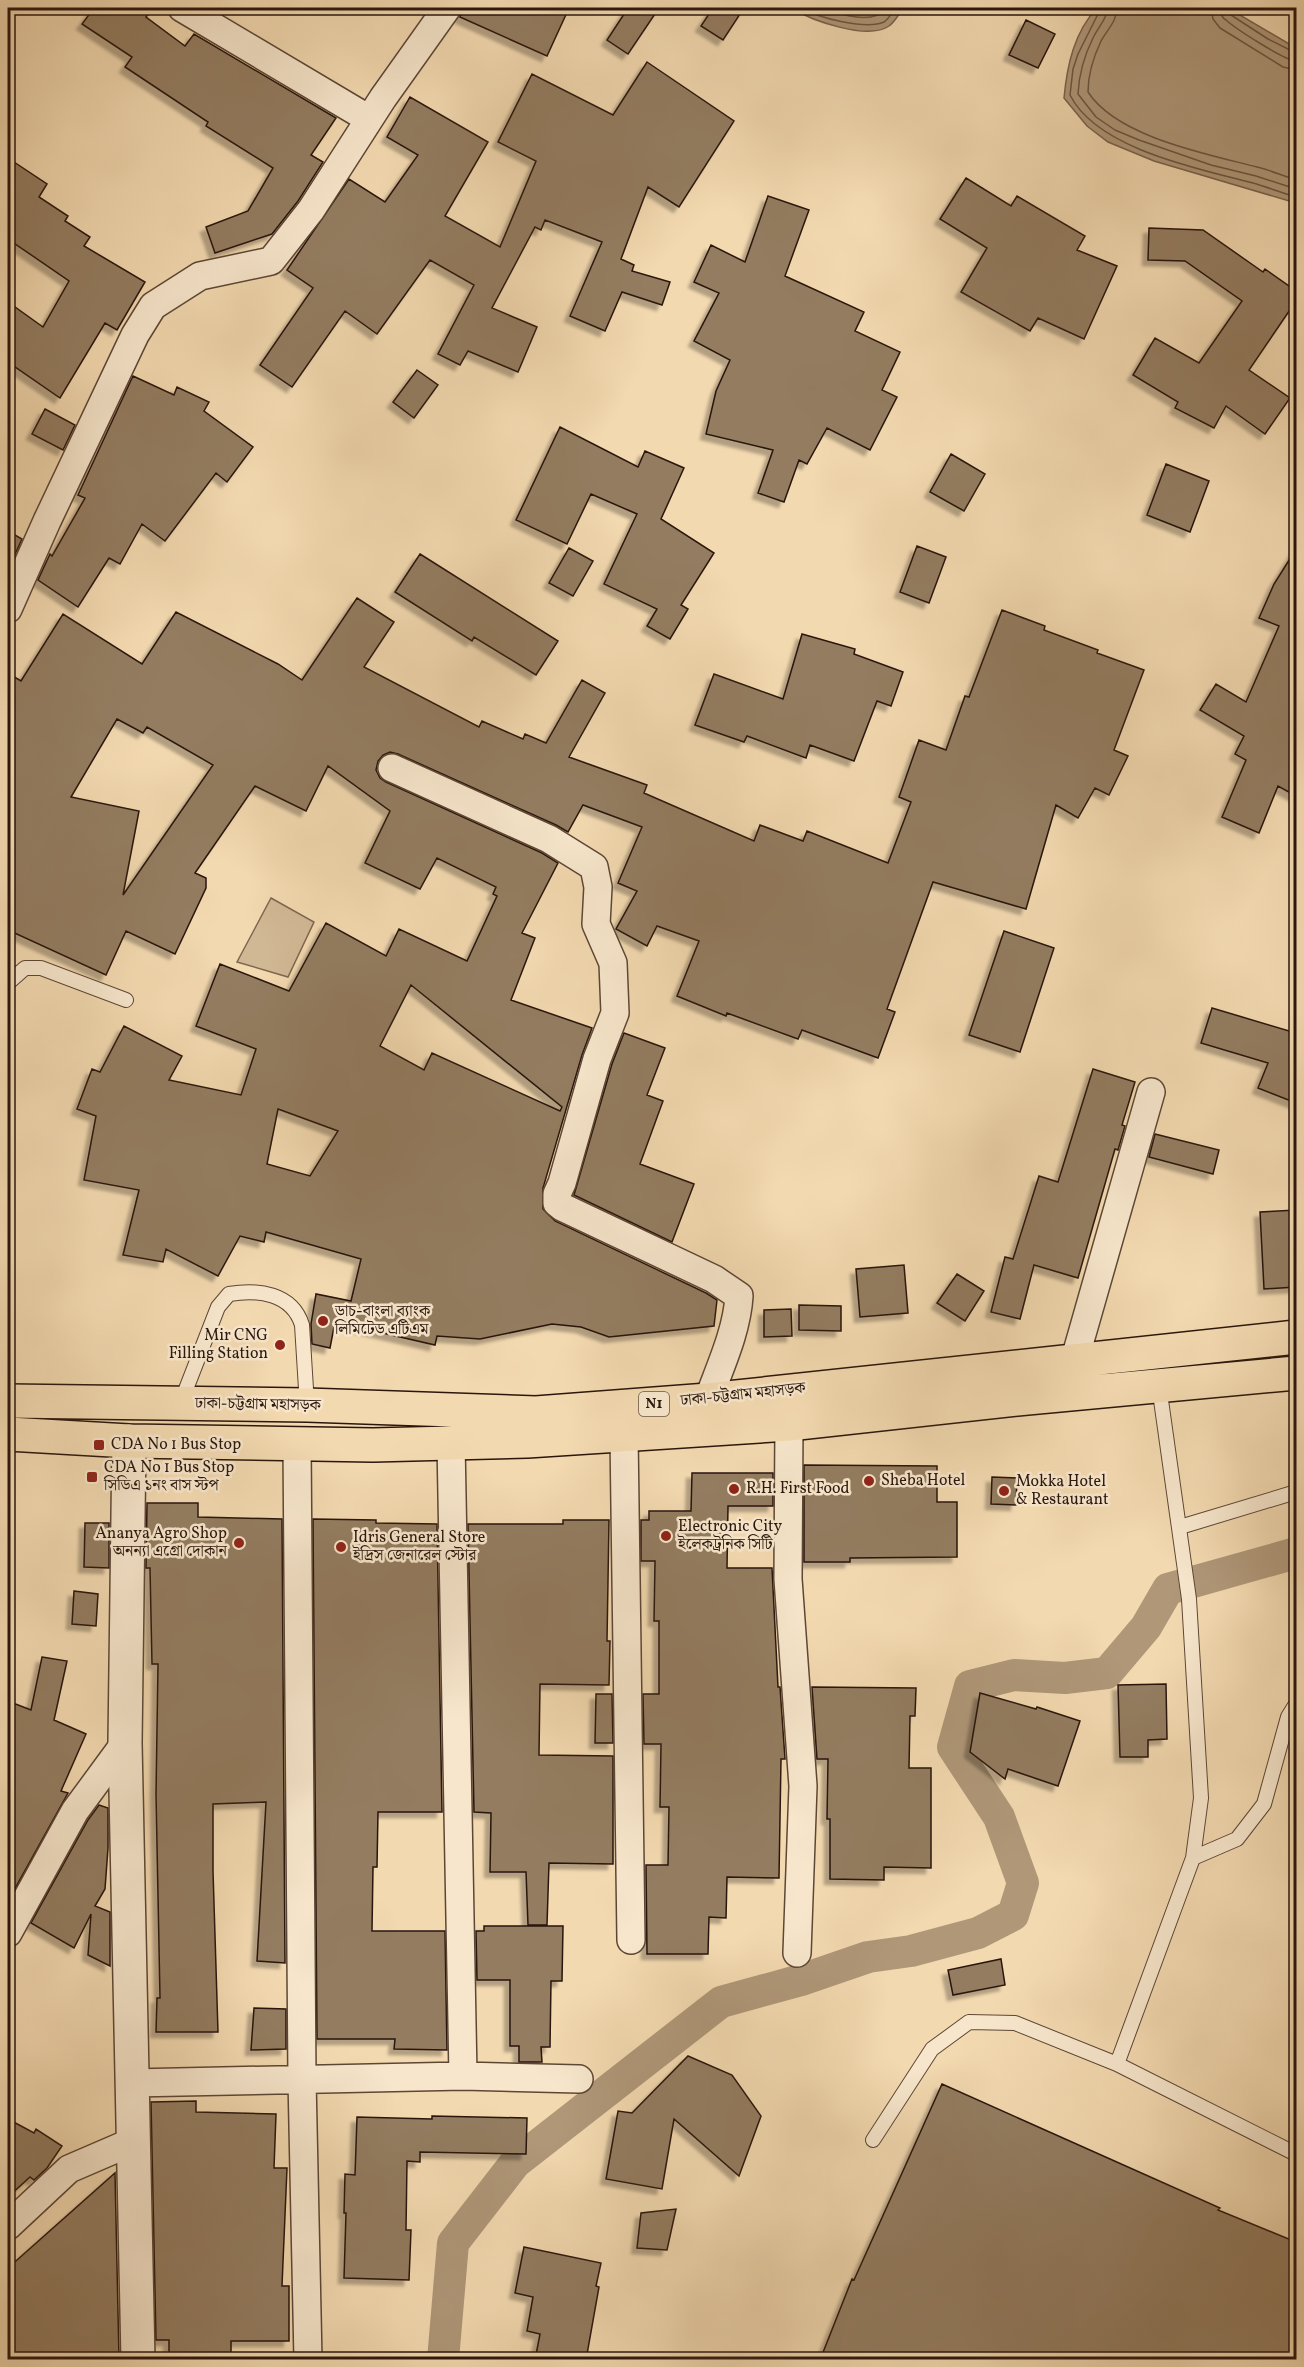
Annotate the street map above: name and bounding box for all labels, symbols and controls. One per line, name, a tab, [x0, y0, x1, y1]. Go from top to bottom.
place label: ডাচ-বাংলা ব্যাংক লিমিটেড এটিএম	[334, 1301, 431, 1341]
marker: ডাচ-বাংলা ব্যাংক লিমিটেড এটিএম	[316, 1314, 330, 1328]
place label: Mir CNG Filling Station	[169, 1325, 268, 1365]
marker: Mir CNG Filling Station	[273, 1338, 287, 1352]
street label: ঢাকা-চট্টগ্রাম মহাসড়ক	[678, 1376, 807, 1413]
street label: ঢাকা-চট্টগ্রাম মহাসড়ক	[194, 1392, 322, 1417]
road number: N1	[639, 1392, 669, 1416]
place label: CDA No 1 Bus Stop	[111, 1434, 241, 1456]
marker: CDA No 1 Bus Stop	[92, 1438, 106, 1452]
place label: CDA No 1 Bus Stop সিডিএ ১নং বাস স্টপ	[103, 1457, 234, 1497]
marker: CDA No 1 Bus Stop সিডিএ ১নং বাস স্টপ	[85, 1470, 99, 1484]
place label: Sheba Hotel	[881, 1470, 965, 1492]
place label: Mokka Hotel & Restaurant	[1016, 1471, 1109, 1511]
marker: Sheba Hotel	[862, 1474, 876, 1488]
place label: R.H. First Food	[746, 1478, 850, 1500]
marker: R.H. First Food	[727, 1482, 741, 1496]
marker: Mokka Hotel & Restaurant	[997, 1484, 1011, 1498]
place label: Electronic City ইলেকট্রনিক সিটি	[677, 1516, 783, 1556]
place label: Ananya Agro Shop অনন্যা এগ্রো দোকান	[96, 1523, 228, 1563]
place label: Idris General Store ইদ্রিস জেনারেল স্টোর	[352, 1527, 485, 1567]
marker: Electronic City ইলেকট্রনিক সিটি	[659, 1529, 673, 1543]
marker: Ananya Agro Shop অনন্যা এগ্রো দোকান	[232, 1536, 246, 1550]
marker: Idris General Store ইদ্রিস জেনারেল স্টোর	[334, 1540, 348, 1554]

